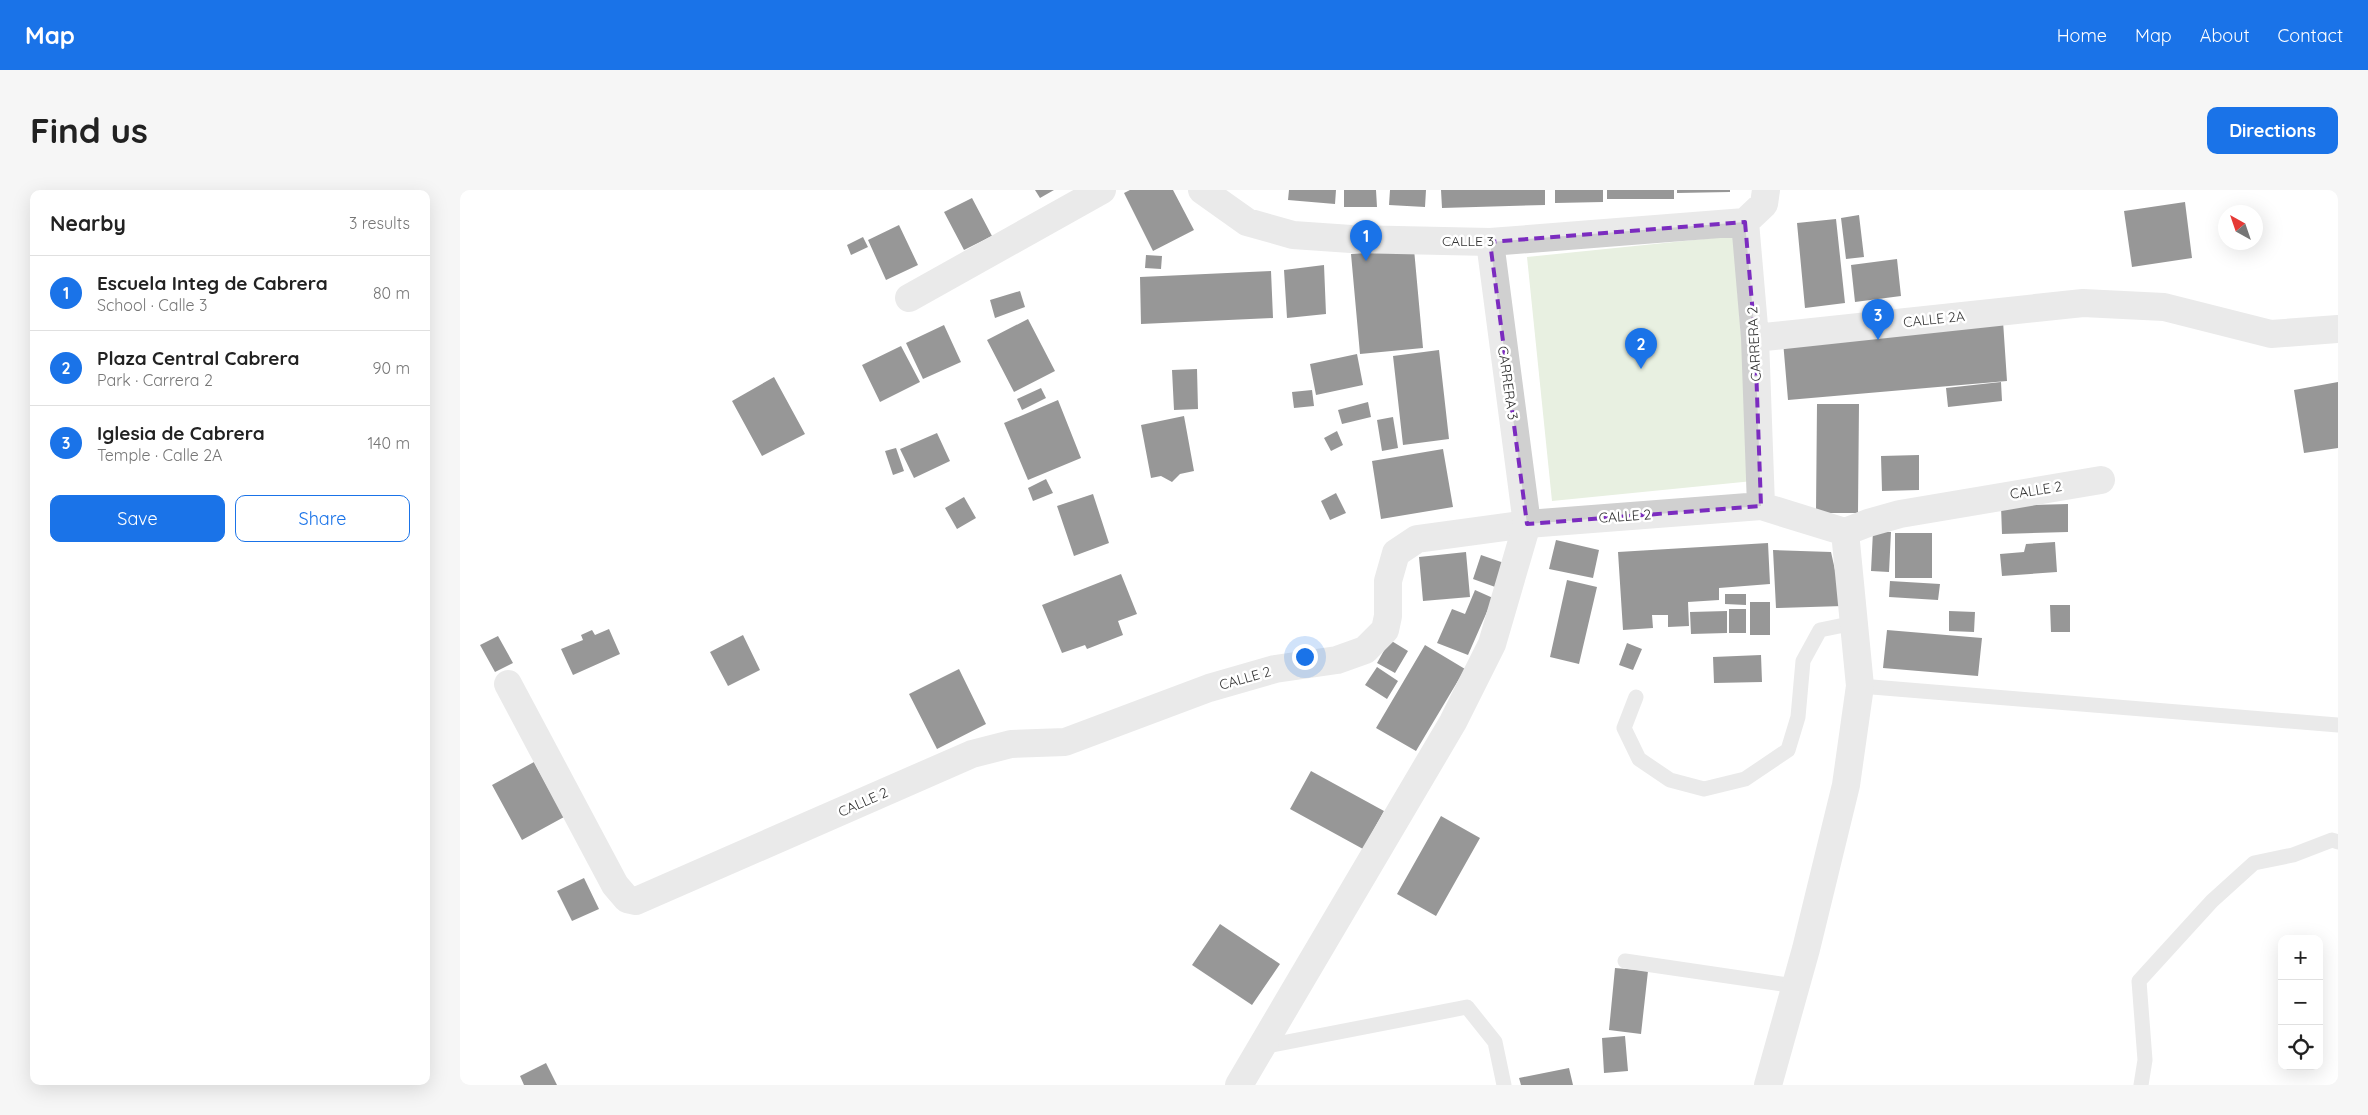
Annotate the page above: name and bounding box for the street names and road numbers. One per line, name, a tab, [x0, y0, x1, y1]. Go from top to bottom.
street label: CALLE 3	[1442, 232, 1494, 250]
street label: CARRERA 2	[1743, 306, 1765, 382]
street label: CALLE 2A	[1902, 307, 1966, 331]
street label: CARRERA 3	[1494, 345, 1522, 421]
street label: CALLE 2	[2009, 477, 2064, 503]
street label: CALLE 2	[1598, 505, 1652, 527]
street label: CALLE 2	[1217, 662, 1273, 694]
street label: CALLE 2	[835, 783, 891, 821]

